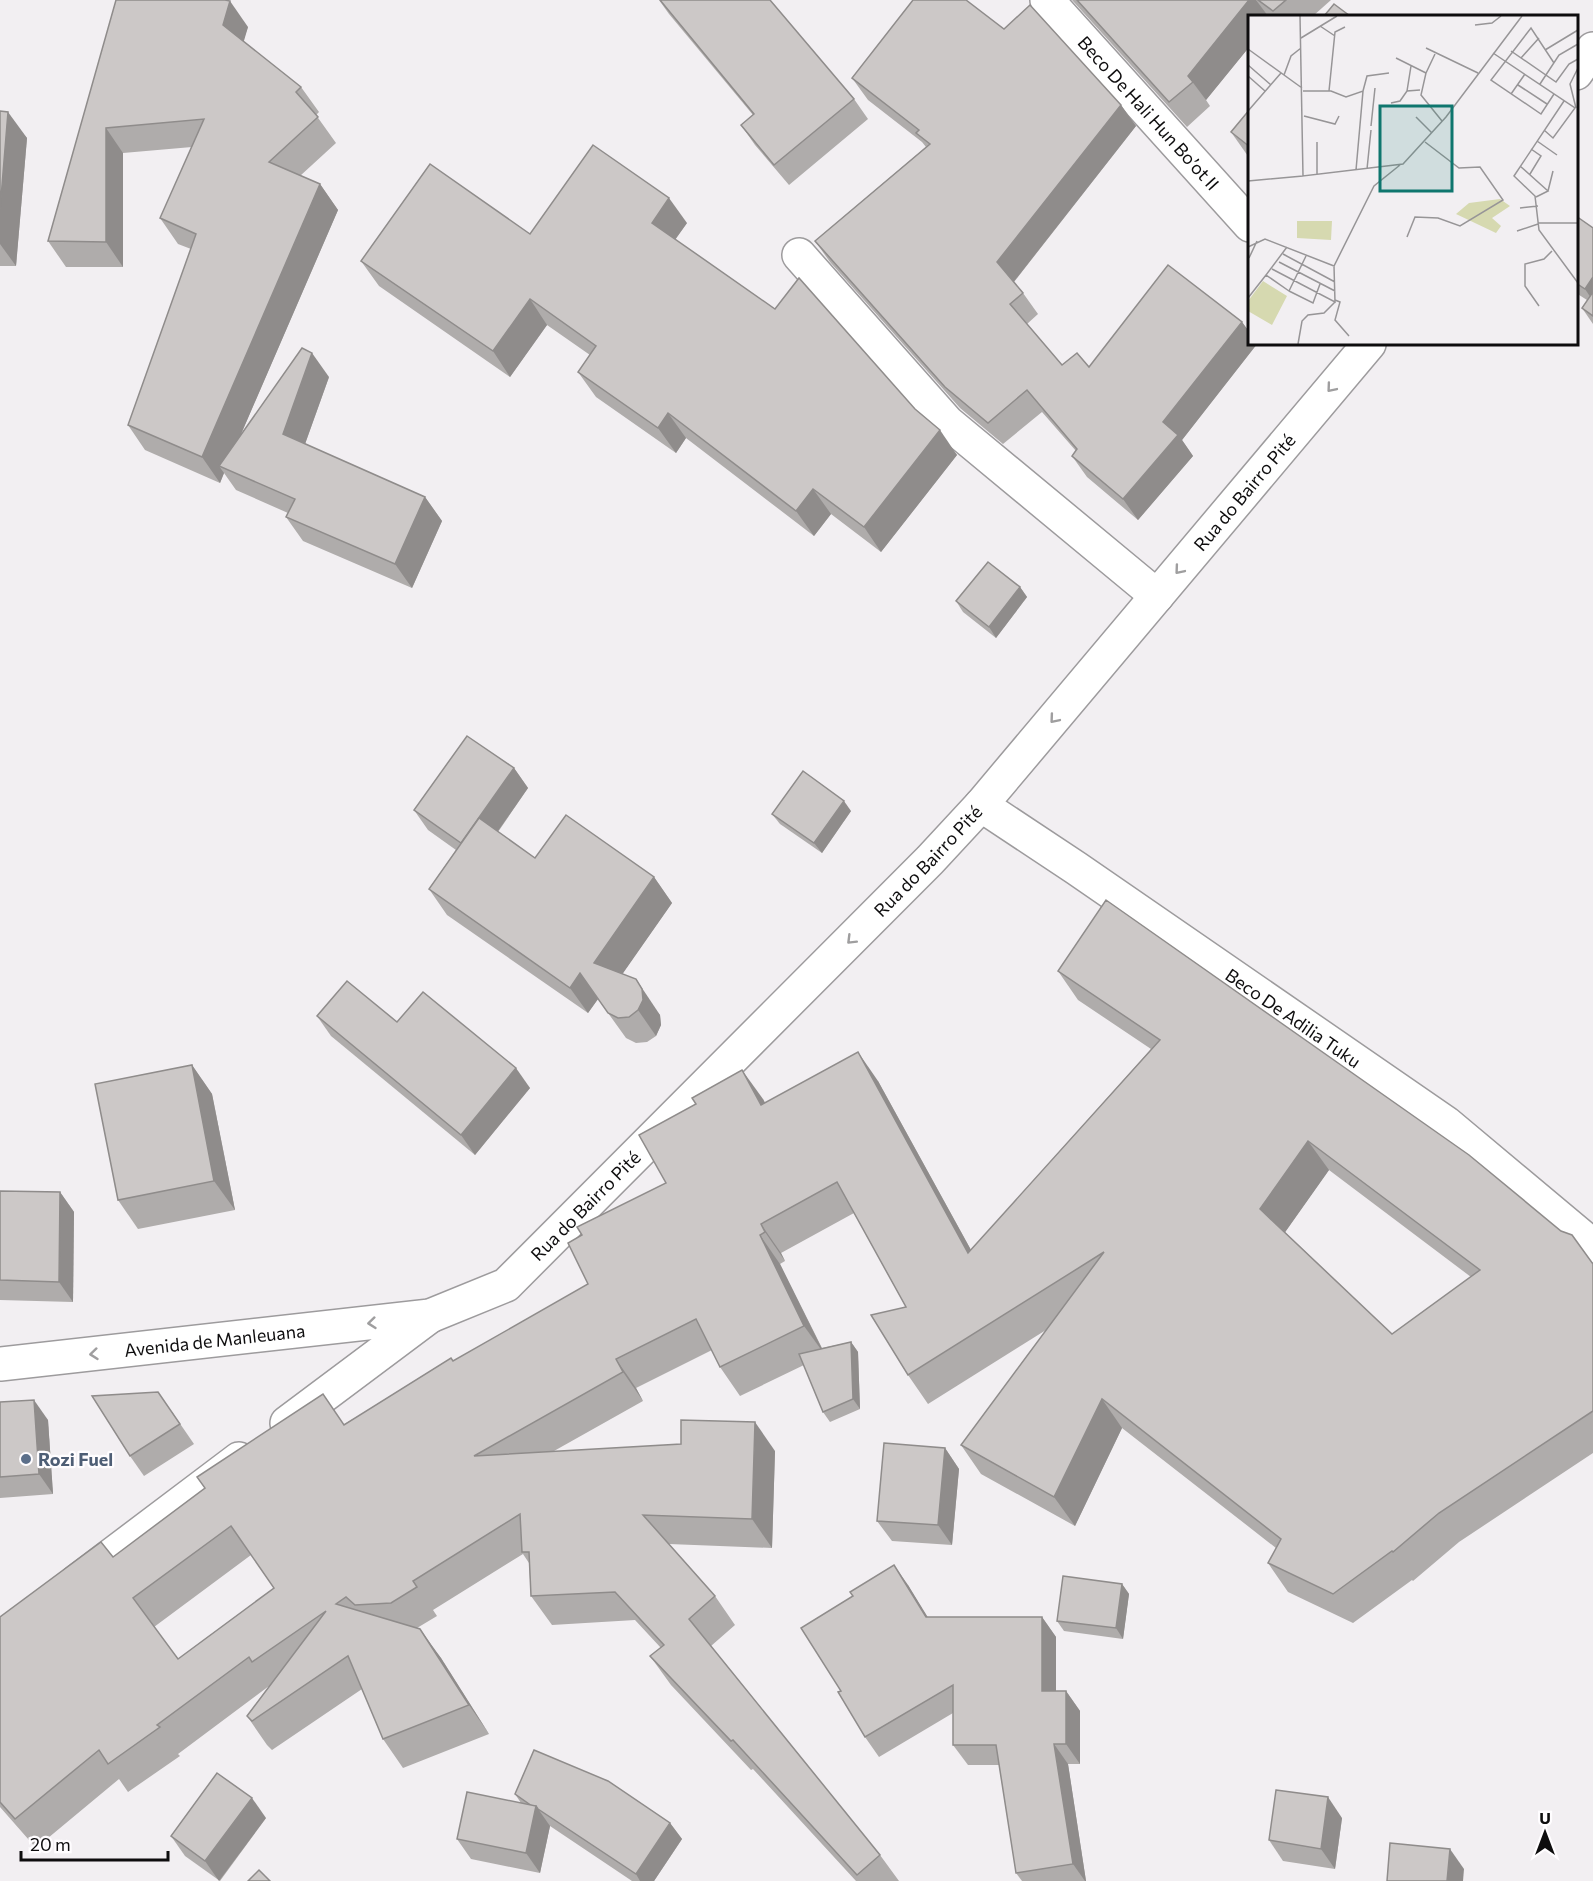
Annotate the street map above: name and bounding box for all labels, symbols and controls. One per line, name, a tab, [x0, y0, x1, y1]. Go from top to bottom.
inset map	[1248, 15, 1578, 345]
street label: Beco De Hali Hun Bo’ot II	[1074, 31, 1224, 195]
one-way arrow	[1328, 381, 1339, 392]
street label: Rua do Bairro Pité	[1189, 429, 1300, 555]
one-way arrow	[1175, 563, 1186, 574]
one-way arrow	[1050, 712, 1061, 723]
street label: Rua do Bairro Pité	[869, 800, 986, 921]
one-way arrow	[847, 933, 857, 944]
street label: Beco De Adilia Tuku	[1221, 963, 1365, 1072]
street label: Rua do Bairro Pité	[526, 1146, 645, 1265]
one-way arrow	[367, 1316, 376, 1329]
street label: Avenida de Manleuana	[123, 1319, 306, 1361]
one-way arrow	[90, 1347, 99, 1359]
place label: Rozi Fuel	[38, 1448, 113, 1470]
marker: Rozi Fuel	[19, 1452, 33, 1466]
north arrow	[1515, 1803, 1575, 1863]
text: U	[1539, 1808, 1551, 1827]
scale bar	[21, 1824, 168, 1862]
text: 20 m	[30, 1833, 71, 1855]

